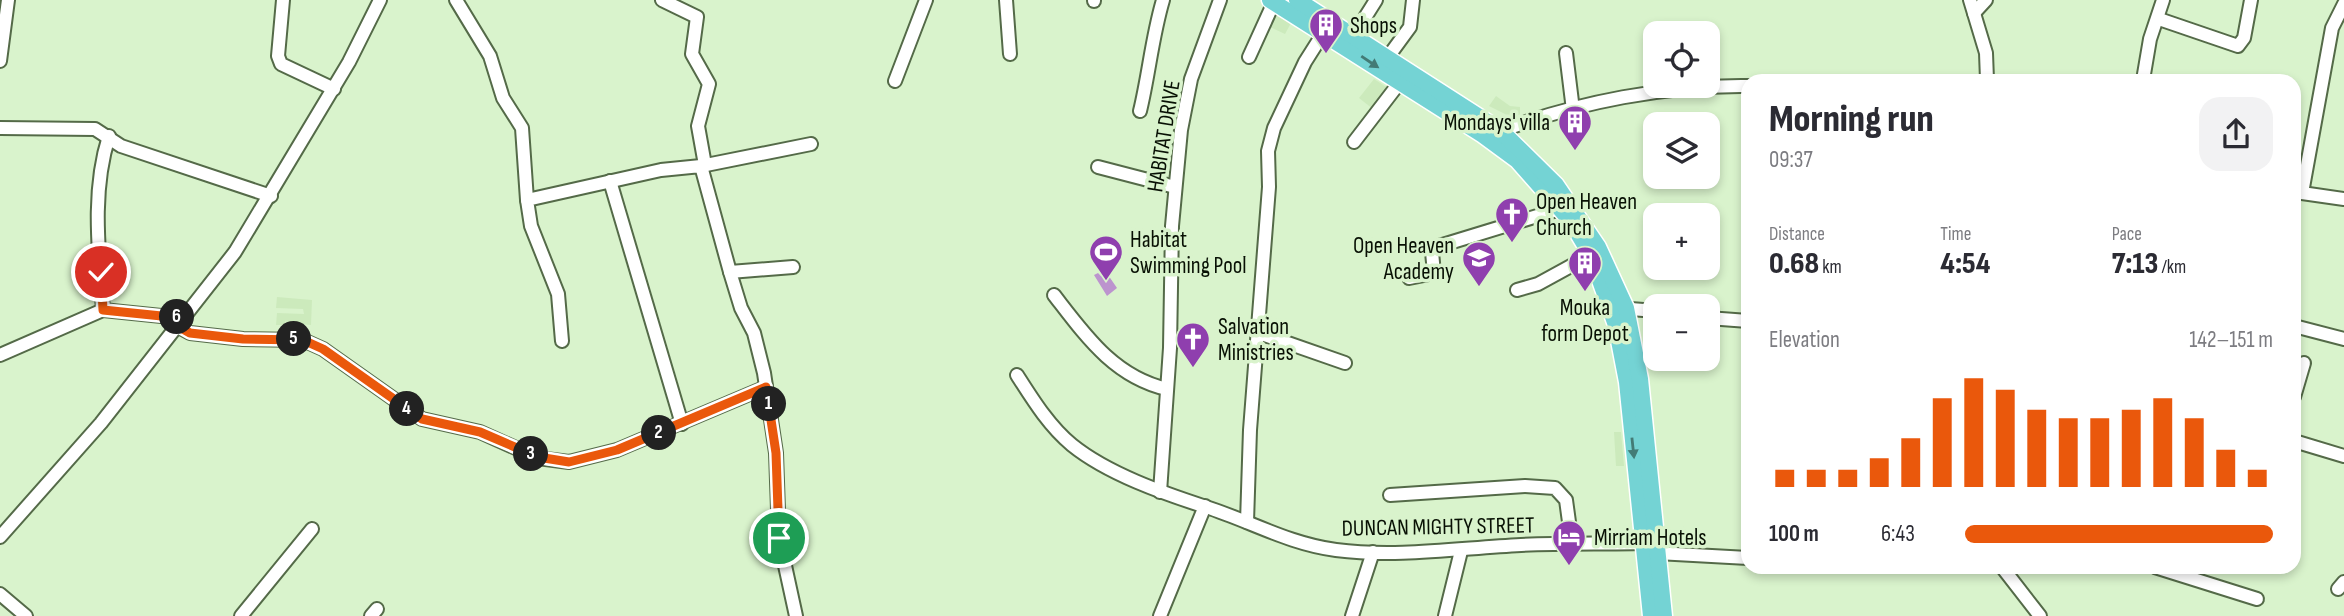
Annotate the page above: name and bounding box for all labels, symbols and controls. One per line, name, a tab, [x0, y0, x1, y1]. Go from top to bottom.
building icon: Shops	[1307, 6, 1345, 55]
place label: Shops	[1350, 12, 1397, 40]
map controls	[1643, 21, 1720, 371]
button: locate	[1643, 21, 1720, 98]
one-way arrow	[1361, 55, 1379, 69]
street label: HABITAT DRIVE	[1141, 78, 1187, 194]
text: Morning run	[1769, 97, 1934, 142]
button: share	[2199, 97, 2273, 171]
building icon: Mondays' villa	[1556, 103, 1594, 152]
place label: Mondays' villa	[1444, 109, 1550, 137]
button: layers	[1643, 112, 1720, 189]
text: 09:37	[1769, 146, 1813, 174]
place label: Open Heaven Church	[1536, 188, 1637, 242]
church icon: Open Heaven Church	[1493, 195, 1531, 244]
button: +	[1643, 203, 1720, 280]
text: Distance	[1769, 223, 1825, 246]
text: Time	[1940, 223, 1971, 246]
text: Pace	[2112, 223, 2142, 246]
place label: Habitat Swimming Pool	[1130, 226, 1247, 280]
place label: Open Heaven Academy	[1353, 232, 1454, 286]
sports icon: Habitat Swimming Pool	[1087, 233, 1125, 282]
school or university icon: Open Heaven Academy	[1460, 239, 1498, 288]
pin	[71, 242, 131, 302]
building icon: Mouka form Depot	[1566, 244, 1604, 293]
text: 0.68	[1769, 246, 1819, 282]
text: 4:54	[1940, 246, 1990, 282]
text: 7:13	[2112, 246, 2158, 282]
icon: check	[82, 253, 120, 291]
text: km	[1819, 256, 1842, 279]
text: /km	[2158, 256, 2186, 279]
place label: Mouka form Depot	[1541, 294, 1629, 348]
button: −	[1643, 294, 1720, 371]
pin: 6	[160, 300, 194, 334]
text: 6	[172, 305, 181, 328]
place label: Salvation Ministries	[1218, 313, 1294, 367]
church icon: Salvation Ministries	[1174, 320, 1212, 369]
pin: 5	[276, 322, 312, 356]
text: Elevation	[1769, 326, 1840, 354]
text: 142–151 m	[2189, 326, 2273, 354]
text: 5	[289, 327, 298, 350]
pin: 1	[752, 386, 786, 422]
pin: 4	[390, 392, 424, 426]
text: 1	[765, 392, 772, 415]
text: 4	[402, 397, 411, 420]
pin: 2	[642, 416, 676, 450]
text: 2	[654, 421, 663, 444]
pin: 3	[514, 436, 548, 472]
one-way arrow	[1628, 437, 1639, 459]
text: 3	[526, 442, 535, 465]
pin	[749, 508, 809, 568]
street label: DUNCAN MIGHTY STREET	[1341, 511, 1535, 543]
hotel icon: Mirriam Hotels	[1550, 518, 1588, 567]
icon: arrive	[760, 519, 798, 557]
text: 100 m	[1769, 520, 1819, 548]
text: 6:43	[1881, 520, 1915, 548]
place label: Mirriam Hotels	[1594, 524, 1707, 552]

